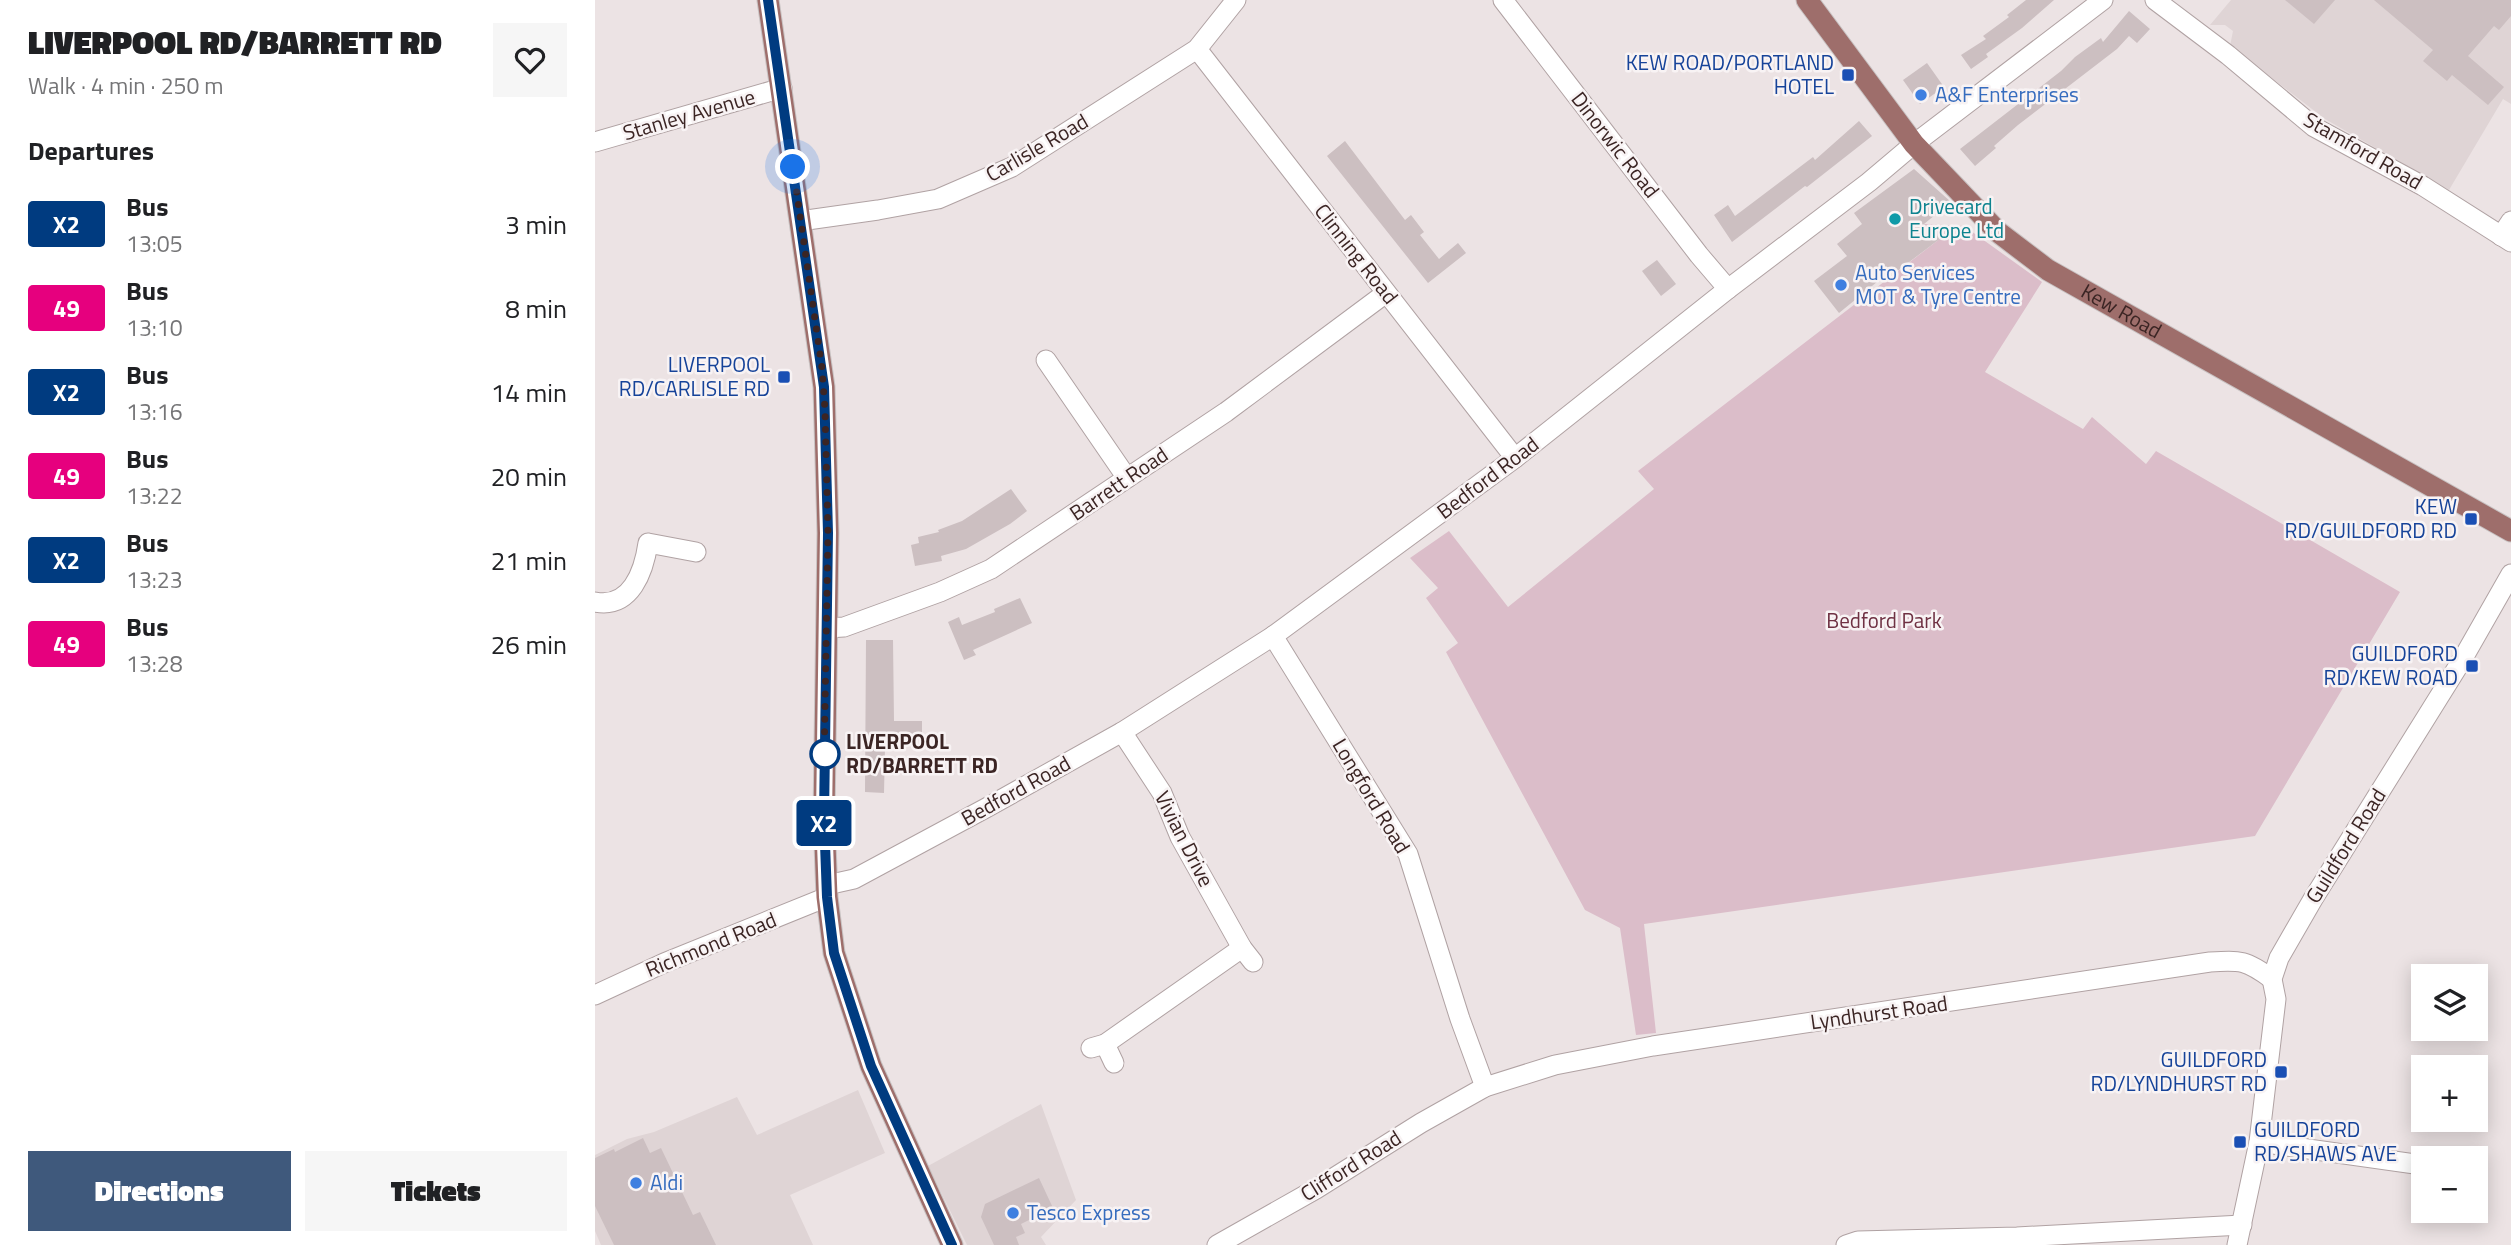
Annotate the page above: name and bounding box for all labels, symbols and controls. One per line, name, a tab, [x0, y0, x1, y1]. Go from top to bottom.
text: LIVERPOOL RD/BARRETT RD	[28, 17, 442, 67]
button: heart	[493, 23, 567, 97]
place label: KEW ROAD/PORTLAND HOTEL	[1626, 46, 1834, 102]
marker: KEW ROAD/PORTLAND HOTEL	[1840, 67, 1856, 83]
text: Walk · 4 min · 250 m	[28, 68, 224, 103]
place label: A&F Enterprises	[1935, 78, 2079, 110]
street label: Stanley Avenue	[619, 80, 759, 148]
street label: Dinorwic Road	[1564, 84, 1668, 205]
marker: A&F Enterprises	[1913, 87, 1929, 103]
street label: Stamford Road	[2298, 103, 2429, 197]
street label: Carlisle Road	[979, 105, 1094, 189]
text: Departures	[28, 131, 154, 170]
your location	[775, 149, 810, 184]
text: Bus	[126, 187, 168, 226]
place label: Drivecard Europe Ltd	[1909, 190, 2004, 246]
street label: Clinning Road	[1307, 196, 1406, 311]
text: 3 min	[505, 205, 567, 244]
text: X2	[53, 206, 80, 242]
marker: Drivecard Europe Ltd	[1887, 211, 1903, 227]
text: 13:05	[126, 226, 183, 261]
place label: Auto Services MOT & Tyre Centre	[1855, 256, 2021, 312]
text: Bus	[126, 271, 168, 310]
street label: Kew Road	[2075, 275, 2168, 346]
marker: Auto Services MOT & Tyre Centre	[1833, 277, 1849, 293]
text: 8 min	[505, 289, 567, 328]
text: 49	[53, 290, 80, 326]
text: 13:10	[126, 310, 183, 345]
place label: LIVERPOOL RD/CARLISLE RD	[619, 348, 770, 404]
text: Bus	[126, 355, 168, 394]
marker: LIVERPOOL RD/CARLISLE RD	[776, 369, 792, 385]
text: 14 min	[491, 373, 567, 412]
text: X2	[53, 374, 80, 410]
text: 13:16	[126, 394, 183, 429]
street label: Bedford Road	[1430, 428, 1545, 526]
street label: Barrett Road	[1063, 438, 1174, 528]
text: Bus	[126, 439, 168, 478]
text: 20 min	[491, 457, 567, 496]
text: 49	[53, 458, 80, 494]
text: 13:22	[126, 478, 183, 513]
place label: KEW RD/GUILDFORD RD	[2285, 490, 2457, 546]
marker: KEW RD/GUILDFORD RD	[2463, 511, 2479, 527]
text: Bus	[126, 523, 168, 562]
text: 21 min	[491, 541, 567, 580]
text: X2	[53, 542, 80, 578]
text: 13:23	[126, 562, 183, 597]
park label: Bedford Park	[1826, 604, 1942, 636]
text: Bus	[126, 607, 168, 646]
text: 26 min	[491, 625, 567, 664]
text: 49	[53, 626, 80, 662]
place label: GUILDFORD RD/KEW ROAD	[2324, 637, 2458, 693]
text: 13:28	[126, 646, 183, 681]
marker: GUILDFORD RD/KEW ROAD	[2464, 658, 2480, 674]
place label: LIVERPOOL RD/BARRETT RD	[846, 725, 998, 781]
street label: Longford Road	[1325, 732, 1419, 859]
marker: LIVERPOOL RD/BARRETT RD	[810, 739, 840, 769]
street label: Bedford Road	[955, 747, 1076, 833]
street label: Guildford Road	[2297, 782, 2393, 909]
street label: Vivian Drive	[1147, 785, 1223, 892]
line badge: X2	[793, 800, 855, 846]
text: X2	[810, 805, 838, 841]
street label: Richmond Road	[640, 903, 781, 985]
map controls	[2411, 964, 2488, 1223]
button: layers	[2411, 964, 2488, 1041]
street label: Lyndhurst Road	[1808, 987, 1950, 1037]
place label: GUILDFORD RD/LYNDHURST RD	[2091, 1043, 2267, 1099]
button: +	[2411, 1055, 2488, 1132]
marker: GUILDFORD RD/LYNDHURST RD	[2273, 1064, 2289, 1080]
place label: GUILDFORD RD/SHAWS AVE	[2254, 1113, 2397, 1169]
street label: Clifford Road	[1294, 1121, 1407, 1209]
marker: GUILDFORD RD/SHAWS AVE	[2232, 1134, 2248, 1150]
button: −	[2411, 1146, 2488, 1223]
button: Directions	[28, 1151, 291, 1231]
button: Tickets	[305, 1151, 567, 1231]
place label: Aldi	[650, 1166, 683, 1198]
marker: Aldi	[628, 1175, 644, 1191]
place label: Tesco Express	[1027, 1196, 1151, 1228]
marker: Tesco Express	[1005, 1205, 1021, 1221]

